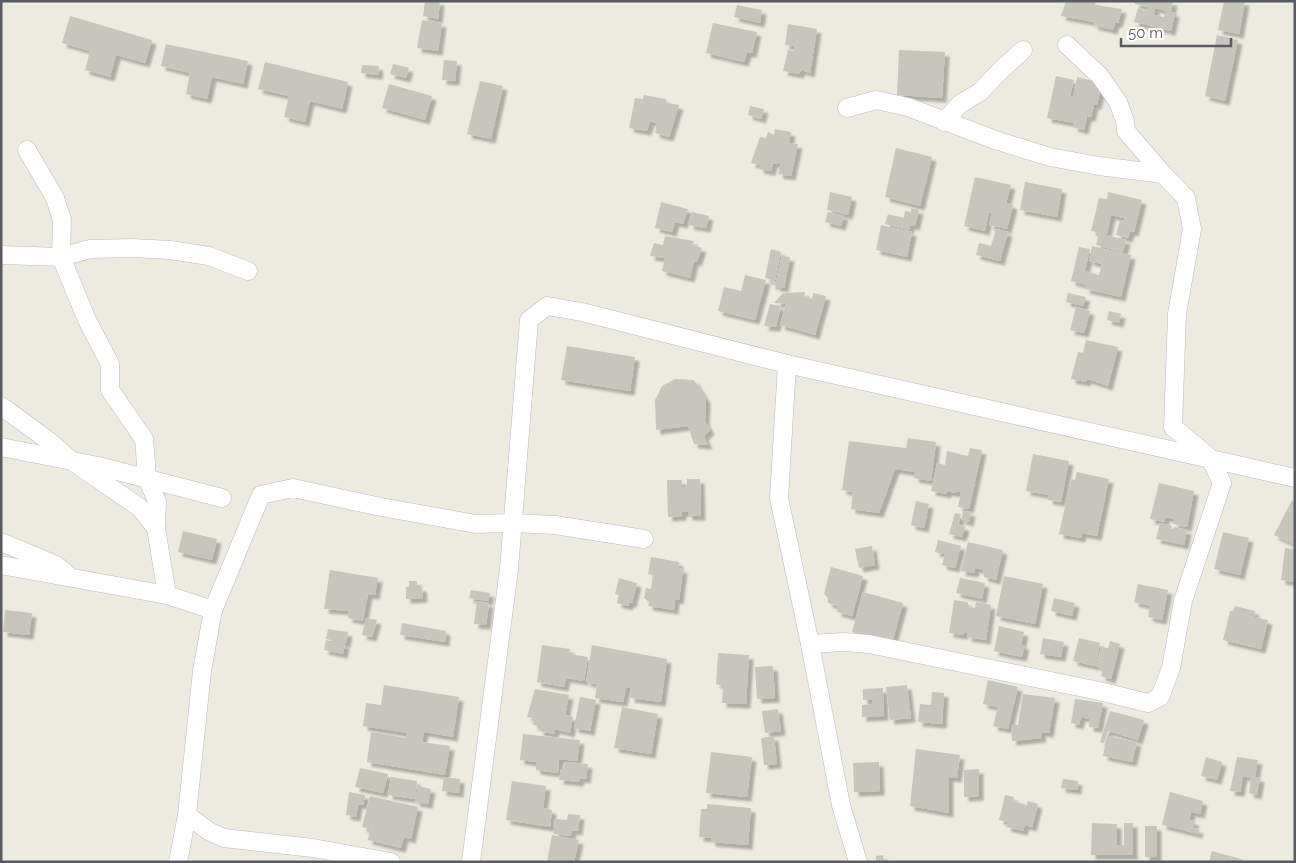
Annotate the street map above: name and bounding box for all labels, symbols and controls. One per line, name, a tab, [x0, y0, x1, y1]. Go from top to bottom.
scale bar	[1121, 15, 1231, 47]
text: 50 m	[1128, 24, 1163, 42]

